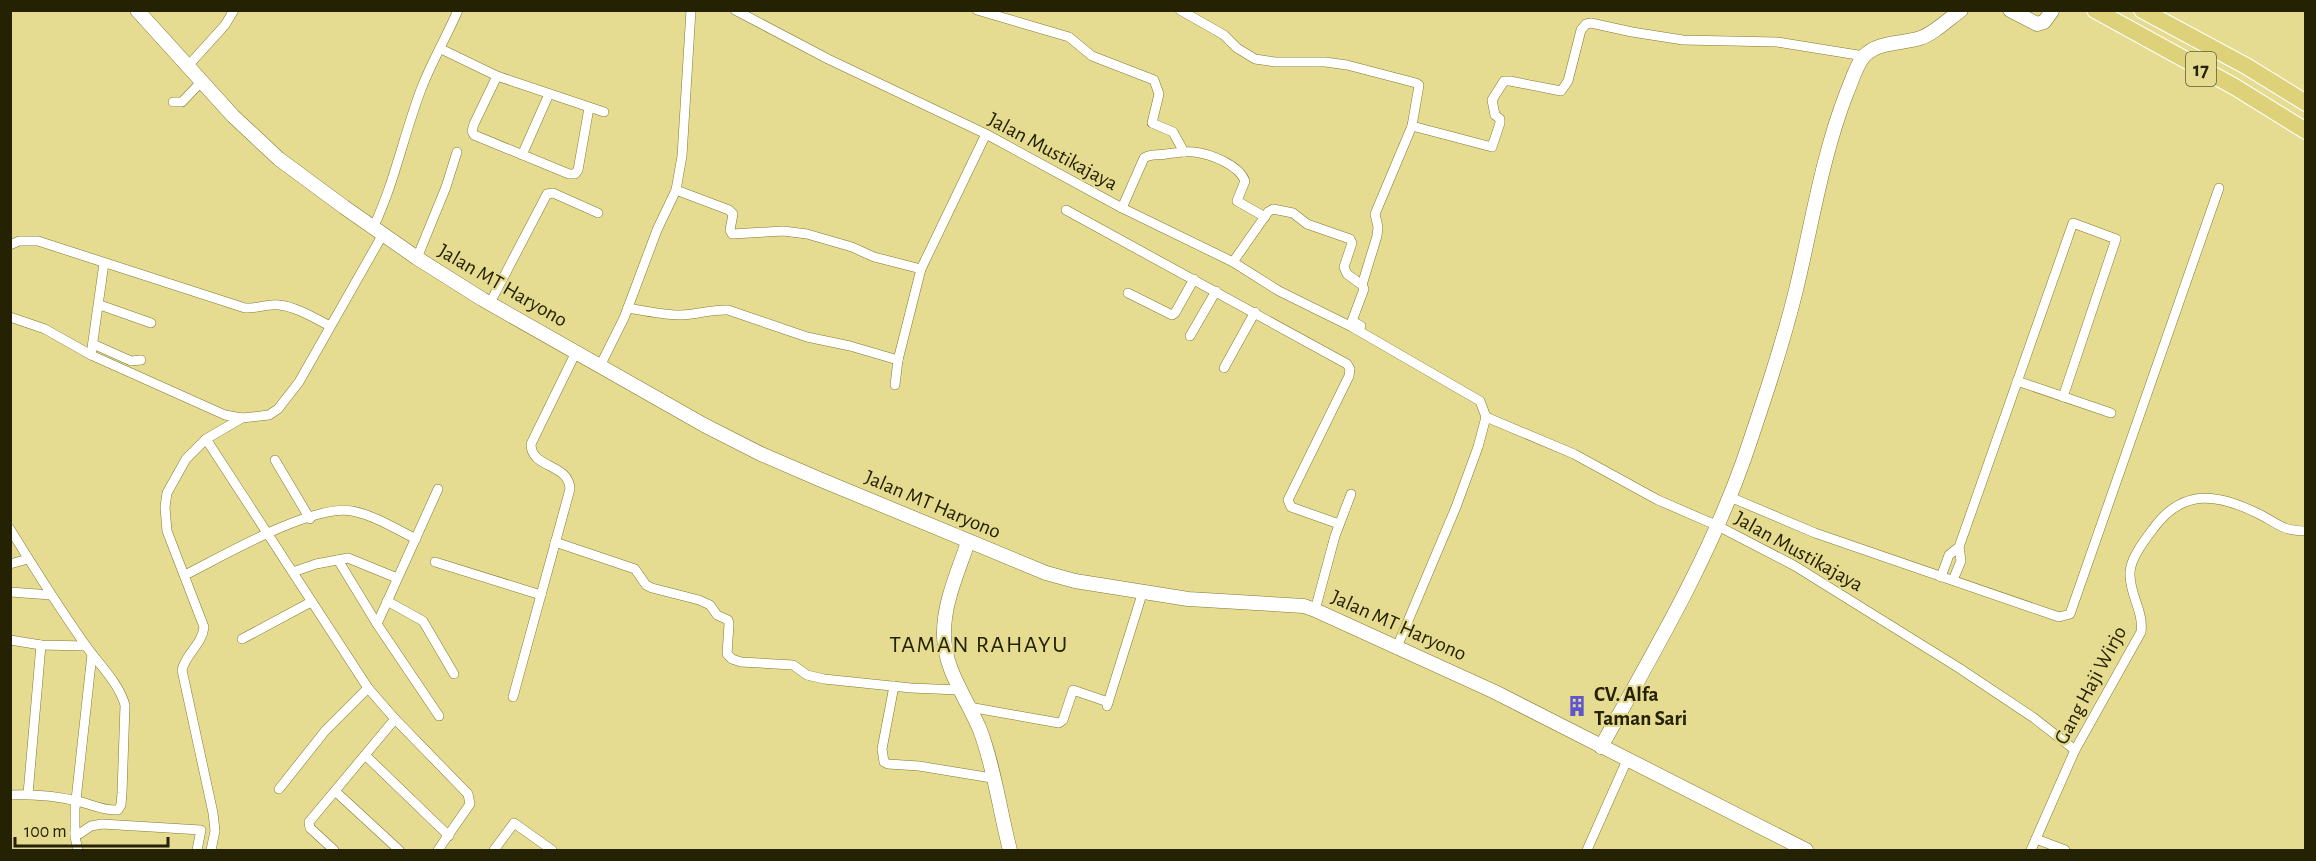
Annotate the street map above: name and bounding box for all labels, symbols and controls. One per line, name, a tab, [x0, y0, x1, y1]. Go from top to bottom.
road number: 17	[2186, 52, 2216, 86]
street label: Jalan Mustikajaya	[985, 109, 1121, 195]
street label: Jalan MT Haryono	[434, 240, 571, 331]
street label: Jalan MT Haryono	[862, 466, 1004, 543]
street label: Jalan Mustikajaya	[1731, 507, 1867, 596]
street label: Jalan MT Haryono	[1328, 586, 1470, 665]
street label: Gang Haji Wirjo	[2050, 623, 2130, 748]
district label: TAMAN RAHAYU	[889, 633, 1069, 657]
place label: CV. Alfa Taman Sari	[1594, 684, 1687, 729]
building icon: CV. Alfa Taman Sari	[1565, 694, 1589, 718]
scale bar	[15, 810, 168, 848]
text: 100 m	[24, 823, 67, 841]

